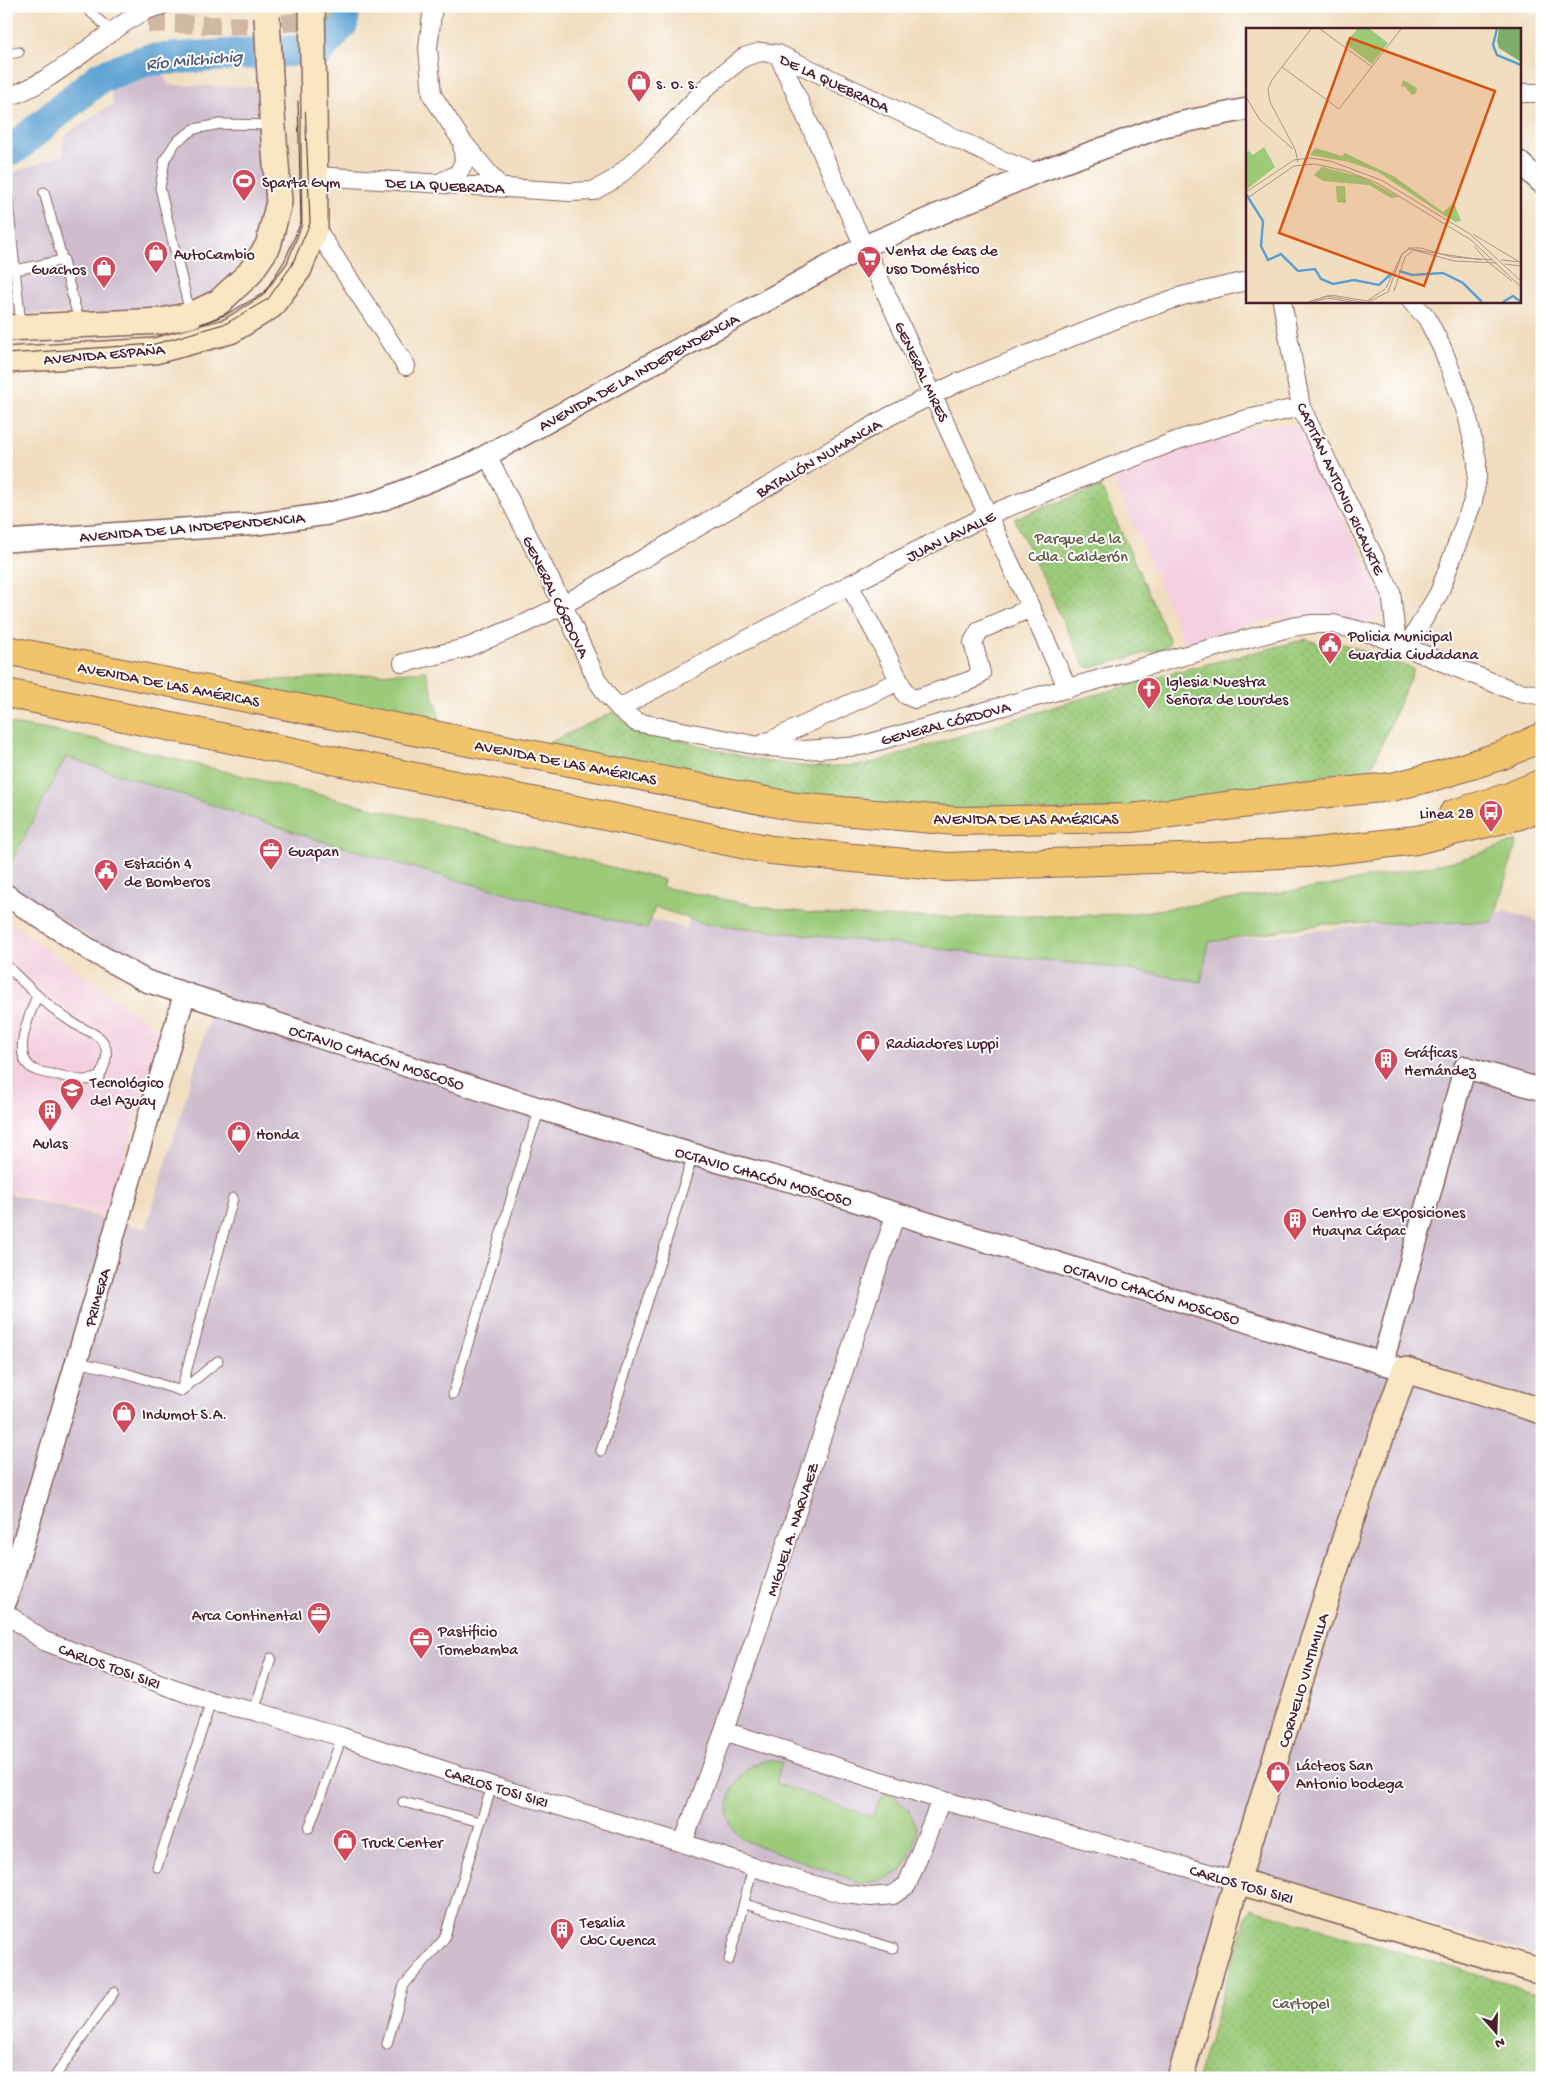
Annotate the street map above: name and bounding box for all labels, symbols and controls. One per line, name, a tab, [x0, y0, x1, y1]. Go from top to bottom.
inset map	[1246, 28, 1520, 302]
water label: Río Milchichig	[145, 47, 245, 76]
street label: DE LA QUEBRADA	[775, 51, 893, 120]
shop icon: s. o. s.	[626, 69, 652, 103]
place label: s. o. s.	[656, 76, 699, 95]
sports icon: Sparta Gym	[231, 168, 257, 202]
place label: Sparta Gym	[262, 175, 341, 194]
street label: DE LA QUEBRADA	[384, 175, 506, 200]
shop icon: AutoCambio	[143, 240, 169, 274]
place label: Venta de Gas de uso Doméstico	[885, 243, 998, 280]
supermarket icon: Venta de Gas de uso Doméstico	[856, 245, 882, 279]
place label: AutoCambio	[174, 247, 255, 266]
shop icon: Guachos	[91, 255, 117, 289]
place label: Guachos	[31, 262, 87, 281]
street label: AVENIDA DE LA INDEPENDENCIA	[536, 310, 745, 437]
street label: GENERAL MIRES	[888, 319, 952, 426]
street label: AVENIDA ESPAÑA	[43, 341, 167, 371]
street label: CAPITÁN ANTONIO RICAURTE	[1290, 400, 1389, 580]
street label: BATALLÓN NUMANCIA	[753, 416, 887, 504]
street label: JUAN LAVALLE	[904, 508, 1000, 568]
street label: AVENIDA DE LA INDEPENDENCIA	[79, 510, 307, 549]
park label: Parque de la Cdla. Calderón	[1028, 531, 1128, 568]
street label: GENERAL CÓRDOVA	[516, 534, 592, 663]
place label: Policia Municipal Guardia Ciudadana	[1347, 629, 1479, 666]
public building icon: Policia Municipal Guardia Ciudadana	[1317, 631, 1343, 665]
street label: AVENIDA DE LAS AMÉRICAS	[76, 659, 262, 714]
place label: Iglesia Nuestra Señora de Lourdes	[1166, 674, 1289, 711]
church icon: Iglesia Nuestra Señora de Lourdes	[1136, 676, 1162, 710]
street label: GENERAL CÓRDOVA	[879, 699, 1014, 752]
street label: AVENIDA DE LAS AMÉRICAS	[473, 737, 659, 792]
bus stop icon: Linea 28	[1478, 799, 1504, 833]
place label: Linea 28	[1420, 806, 1474, 825]
street label: AVENIDA DE LAS AMÉRICAS	[933, 812, 1119, 831]
office icon: Guapan	[258, 837, 284, 871]
place label: Guapan	[288, 844, 339, 863]
place label: Estación 4 de Bomberos	[124, 856, 211, 893]
public building icon: Estación 4 de Bomberos	[93, 858, 119, 892]
street label: OCTAVIO CHACÓN MOSCOSO	[286, 1022, 466, 1097]
shop icon: Radiadores Luppi	[855, 1029, 881, 1063]
place label: Radiadores Luppi	[886, 1036, 999, 1055]
place label: Gráficas Hernández	[1404, 1045, 1477, 1082]
building icon: Gráficas Hernández	[1373, 1047, 1399, 1081]
place label: Tecnológico del Azuay	[89, 1075, 164, 1112]
school or university icon: Tecnológico del Azuay	[59, 1077, 85, 1111]
building icon: Aulas	[37, 1098, 63, 1132]
shop icon: Honda	[226, 1120, 252, 1154]
place label: Honda	[256, 1127, 300, 1146]
place label: Aulas	[32, 1136, 69, 1155]
street label: OCTAVIO CHACÓN MOSCOSO	[672, 1144, 854, 1213]
place label: Centro de Exposiciones Huayna Cápac	[1312, 1205, 1466, 1242]
building icon: Centro de Exposiciones Huayna Cápac	[1282, 1207, 1308, 1241]
street label: OCTAVIO CHACÓN MOSCOSO	[1061, 1259, 1242, 1331]
street label: PRIMERA	[82, 1265, 117, 1330]
shop icon: Indumot S.A.	[111, 1400, 137, 1434]
place label: Indumot S.A.	[142, 1407, 227, 1426]
street label: MIGUEL A. NARVAEZ	[764, 1460, 825, 1599]
office icon: Arca Continental	[306, 1601, 332, 1635]
place label: Arca Continental	[192, 1608, 302, 1627]
street label: CORNELIO VINTIMILLA	[1276, 1610, 1335, 1751]
place label: Pastificio Tomebamba	[437, 1624, 519, 1661]
office icon: Pastificio Tomebamba	[408, 1626, 434, 1660]
street label: CARLOS TOSI SIRI	[55, 1641, 163, 1696]
place label: Lácteos San Antonio bodega	[1296, 1758, 1405, 1795]
shop icon: Lácteos San Antonio bodega	[1265, 1760, 1291, 1794]
street label: CARLOS TOSI SIRI	[442, 1765, 550, 1814]
shop icon: Truck Center	[332, 1828, 358, 1862]
place label: Truck Center	[361, 1835, 444, 1854]
street label: CARLOS TOSI SIRI	[1187, 1862, 1295, 1910]
place label: Tesalia CbC Cuenca	[579, 1915, 657, 1952]
building icon: Tesalia CbC Cuenca	[549, 1917, 575, 1951]
park label: Cartopel	[1272, 1996, 1330, 2015]
north arrow	[1470, 2006, 1520, 2056]
text: N	[1492, 2032, 1507, 2051]

